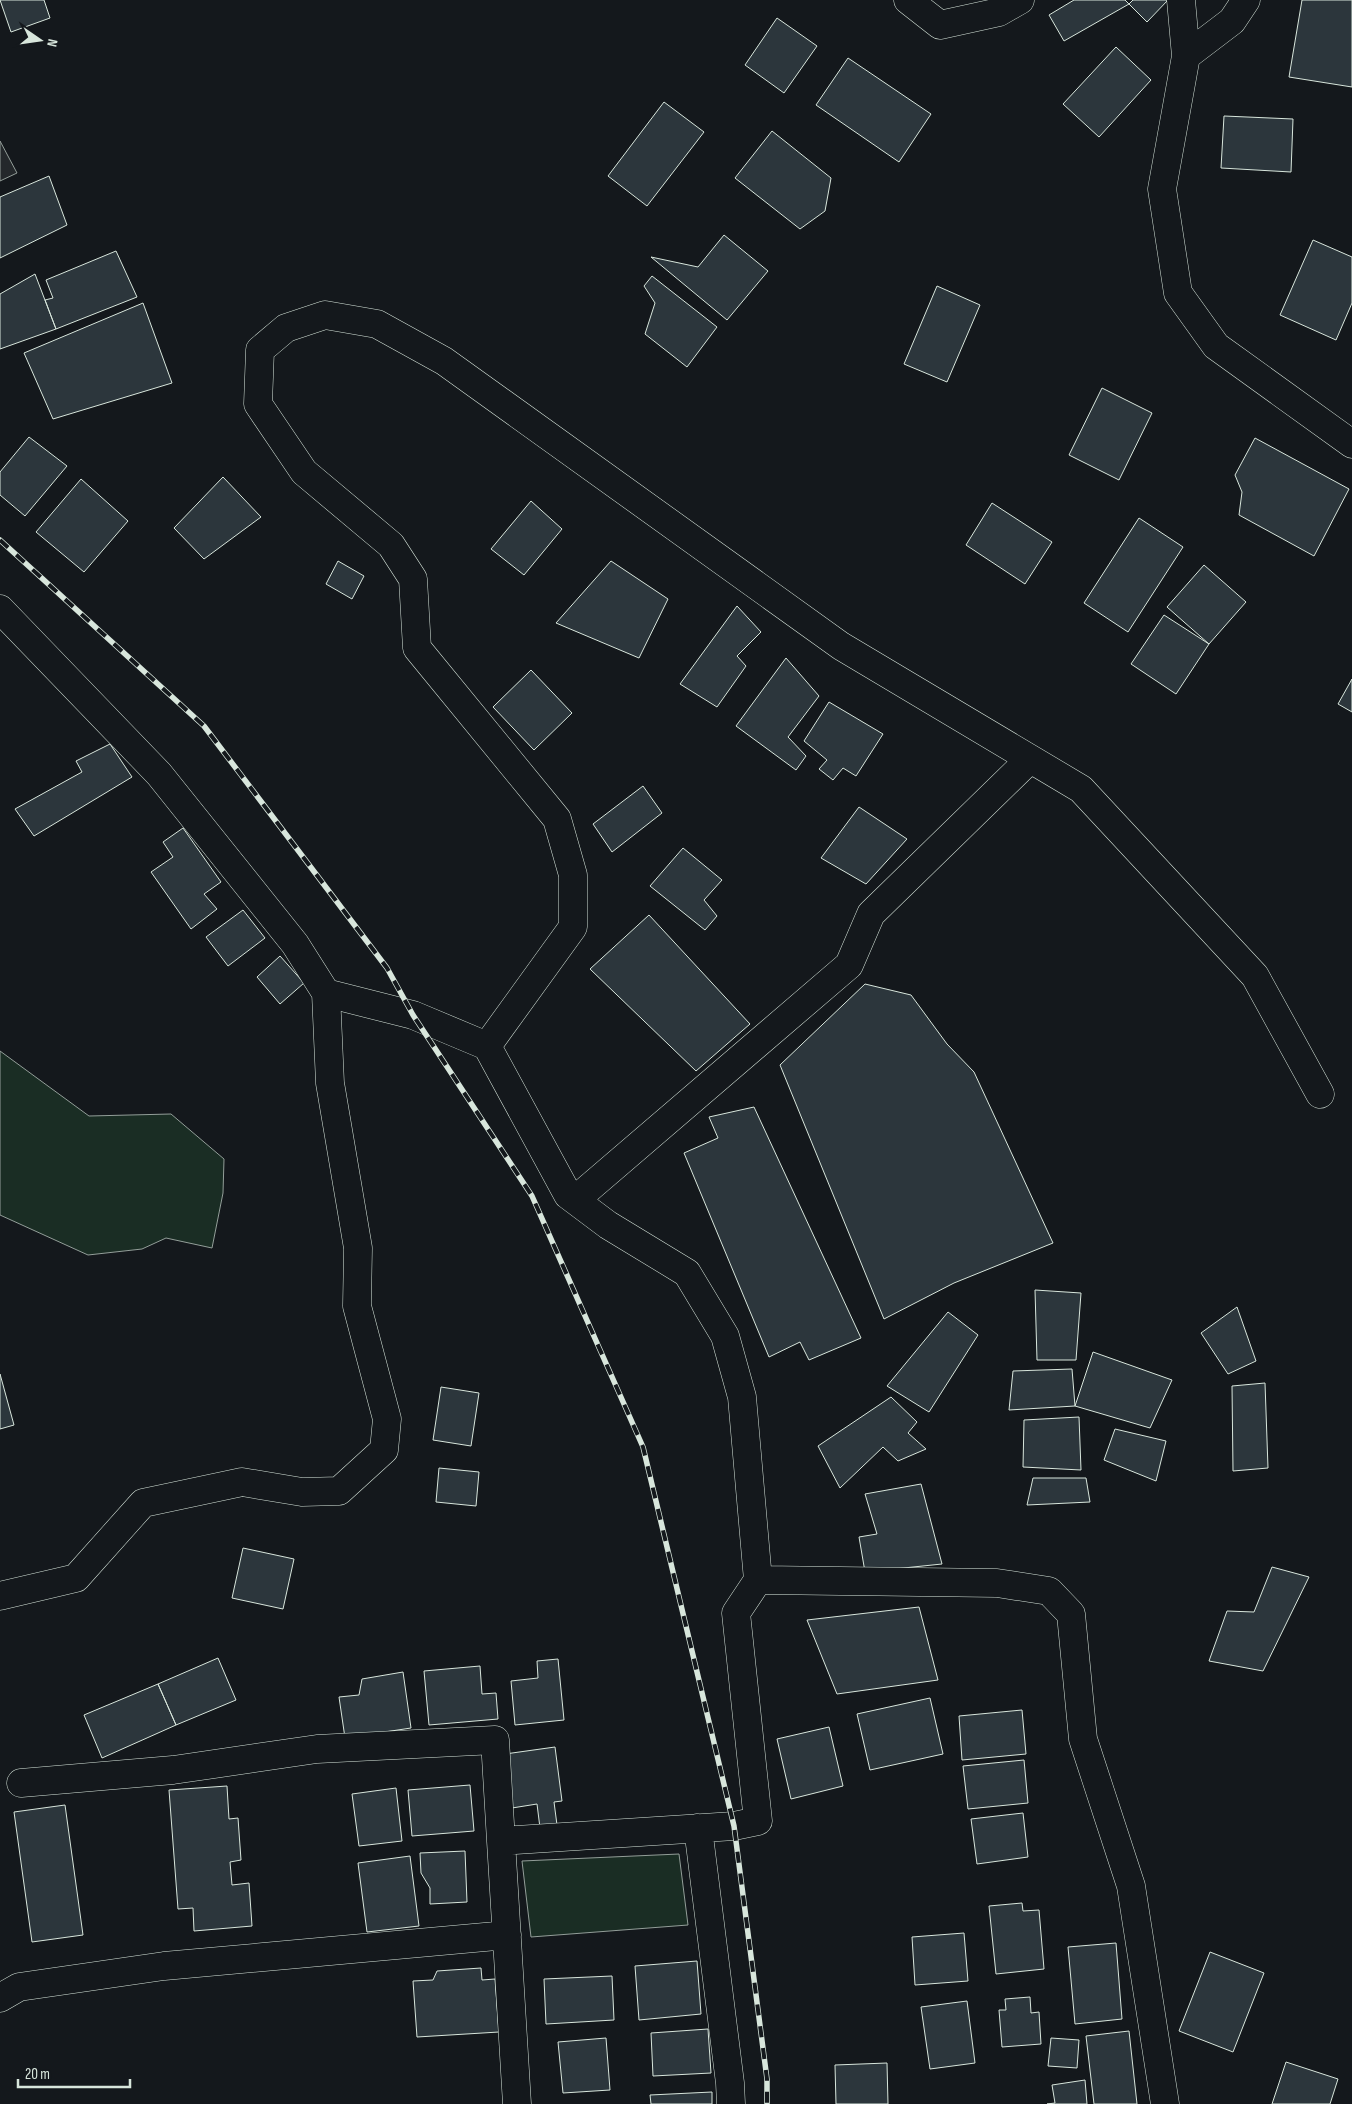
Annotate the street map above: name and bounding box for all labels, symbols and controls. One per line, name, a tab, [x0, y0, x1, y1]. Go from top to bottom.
north arrow	[15, 15, 65, 65]
text: N	[43, 37, 61, 48]
scale bar	[18, 2056, 130, 2088]
text: 20 m	[25, 2065, 50, 2084]

